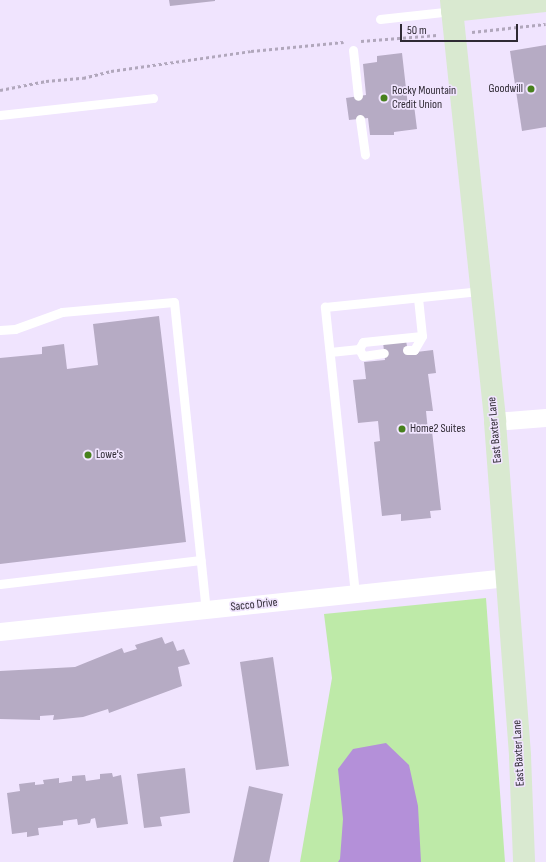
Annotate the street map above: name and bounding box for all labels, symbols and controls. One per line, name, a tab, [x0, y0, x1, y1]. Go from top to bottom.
scale bar	[402, 16, 520, 42]
text: 50 m	[407, 23, 427, 38]
place label: Goodwill	[489, 82, 523, 96]
place label: Rocky Mountain Credit Union	[392, 84, 456, 112]
marker: Goodwill	[526, 84, 536, 94]
marker: Rocky Mountain Credit Union	[379, 93, 389, 103]
street label: East Baxter Lane	[485, 396, 505, 464]
place label: Home2 Suites	[410, 422, 466, 436]
marker: Home2 Suites	[397, 424, 407, 434]
place label: Lowe's	[96, 448, 123, 462]
marker: Lowe's	[83, 450, 93, 460]
street label: Sacco Drive	[230, 595, 278, 615]
street label: East Baxter Lane	[510, 719, 528, 787]

